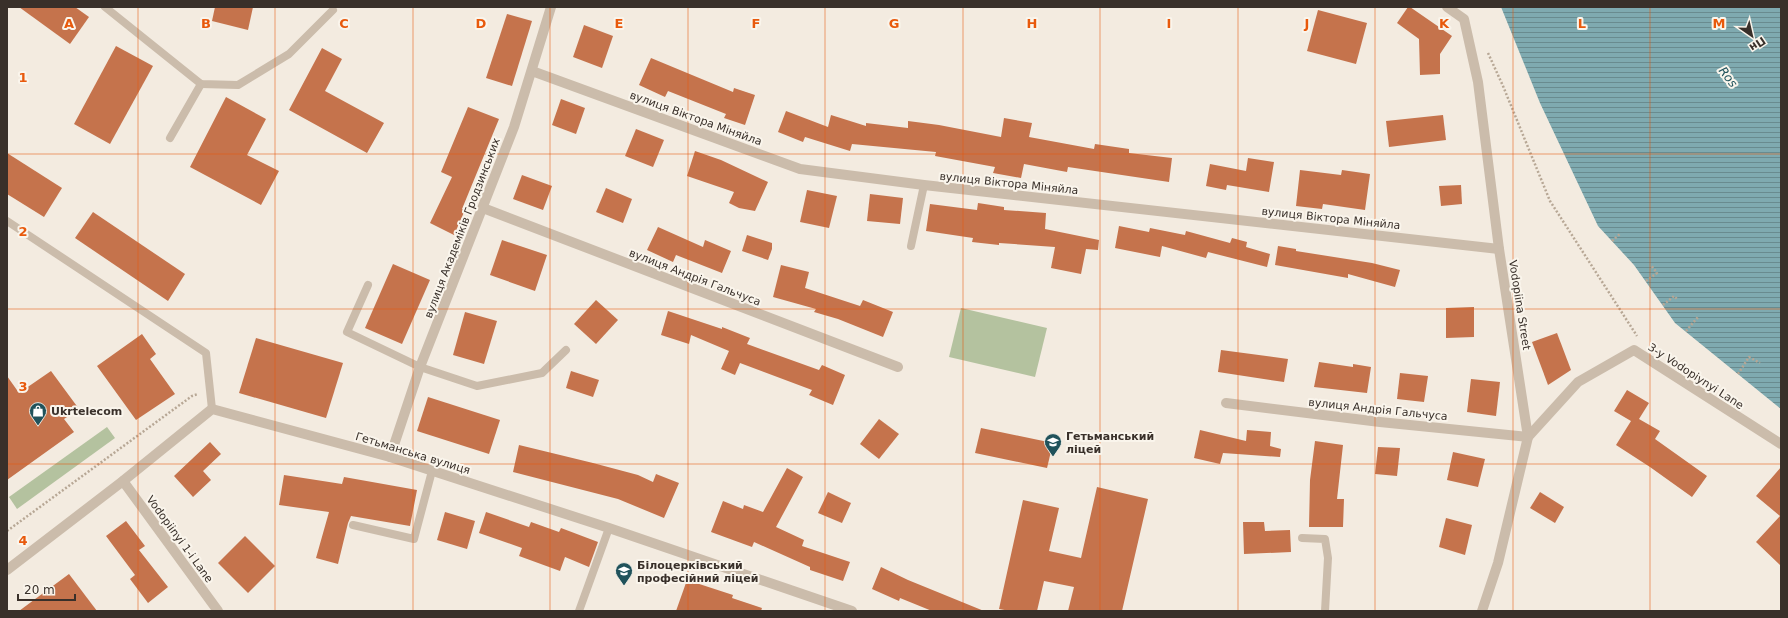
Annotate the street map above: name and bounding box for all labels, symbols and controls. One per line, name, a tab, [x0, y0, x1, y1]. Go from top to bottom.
text: A	[64, 16, 74, 31]
text: B	[201, 16, 211, 31]
text: C	[339, 16, 349, 31]
text: D	[476, 16, 487, 31]
text: E	[615, 16, 623, 31]
text: F	[752, 16, 760, 31]
text: G	[889, 16, 899, 31]
text: H	[1027, 16, 1037, 31]
text: I	[1167, 16, 1171, 31]
text: J	[1304, 16, 1309, 31]
text: K	[1439, 16, 1450, 31]
text: L	[1578, 16, 1586, 31]
text: M	[1713, 16, 1725, 31]
north arrow	[1732, 16, 1772, 56]
text: Пн	[1747, 34, 1768, 54]
water label: Ros	[1716, 64, 1740, 90]
text: 1	[18, 70, 28, 85]
street label: вулиця Віктора Міняйла	[628, 88, 764, 148]
street label: вулиця Академіків Гродзинських	[422, 136, 503, 320]
street label: вулиця Віктора Міняйла	[939, 170, 1079, 197]
street label: вулиця Віктора Міняйла	[1261, 205, 1401, 232]
text: 2	[18, 224, 28, 239]
street label: вулиця Андрія Гальчуса	[627, 246, 763, 309]
street label: Vodopiina Street	[1506, 259, 1533, 352]
street label: 3-y Vodopiynyi Lane	[1646, 341, 1746, 412]
text: 3	[18, 379, 28, 394]
street label: вулиця Андрія Гальчуса	[1308, 396, 1448, 423]
shop icon: Ukrtelecom	[28, 401, 48, 426]
place label: Ukrtelecom	[51, 405, 122, 418]
street label: Гетьманська вулиця	[354, 430, 472, 477]
place label: Гетьманський ліцей	[1066, 430, 1154, 456]
school or university icon: Гетьманський ліцей	[1043, 432, 1063, 457]
street label: Vodopiinyi 1-i Lane	[144, 493, 216, 586]
text: 4	[18, 533, 28, 548]
place label: Білоцерківський професійний ліцей	[637, 559, 758, 585]
school or university icon: Білоцерківський професійний ліцей	[614, 561, 634, 586]
scale bar	[18, 576, 75, 602]
text: 20 m	[24, 583, 55, 597]

